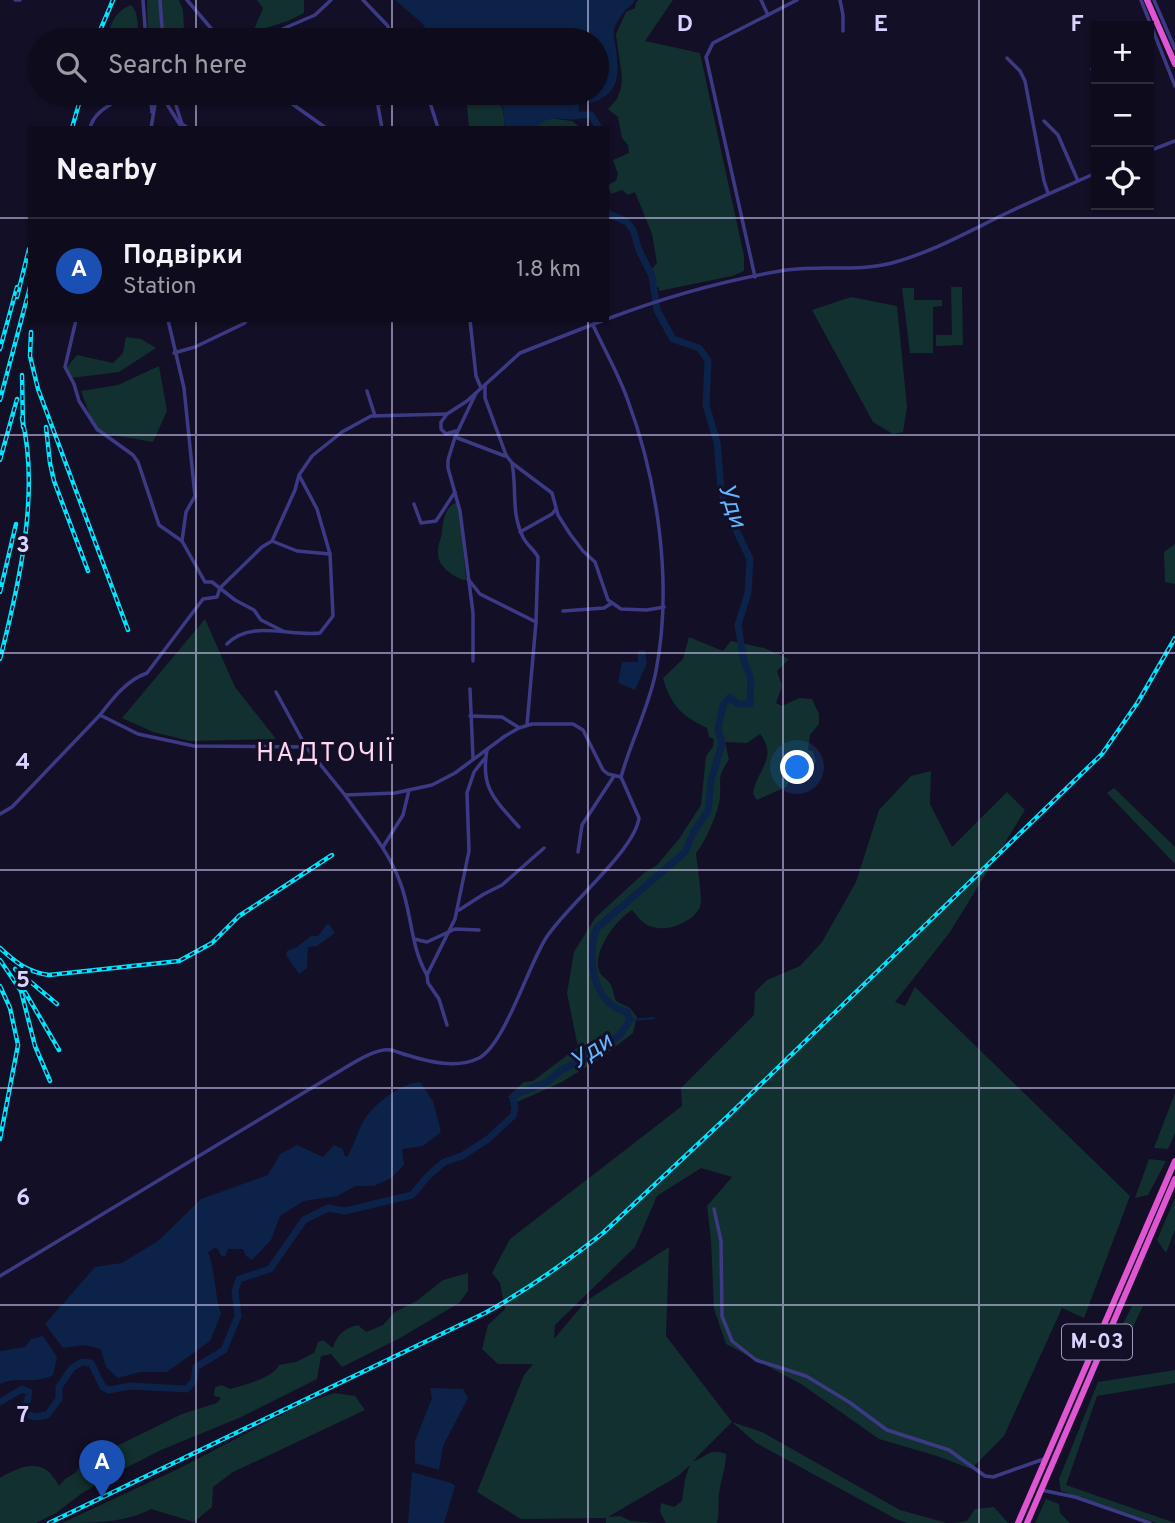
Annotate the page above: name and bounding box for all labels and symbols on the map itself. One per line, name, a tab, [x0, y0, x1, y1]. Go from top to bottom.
text: D	[677, 11, 693, 40]
text: E	[874, 11, 888, 40]
text: F	[1070, 11, 1084, 40]
water label: Уди	[710, 480, 752, 532]
text: 3	[16, 532, 30, 561]
district label: НАДТОЧІЇ	[256, 737, 396, 771]
text: 4	[16, 749, 30, 778]
your location	[780, 750, 814, 784]
text: 5	[16, 967, 30, 996]
water label: Уди	[565, 1027, 619, 1077]
text: 6	[16, 1185, 30, 1214]
road number: М-03	[1062, 1324, 1132, 1360]
text: 7	[17, 1402, 29, 1431]
pin: A	[79, 1440, 125, 1498]

